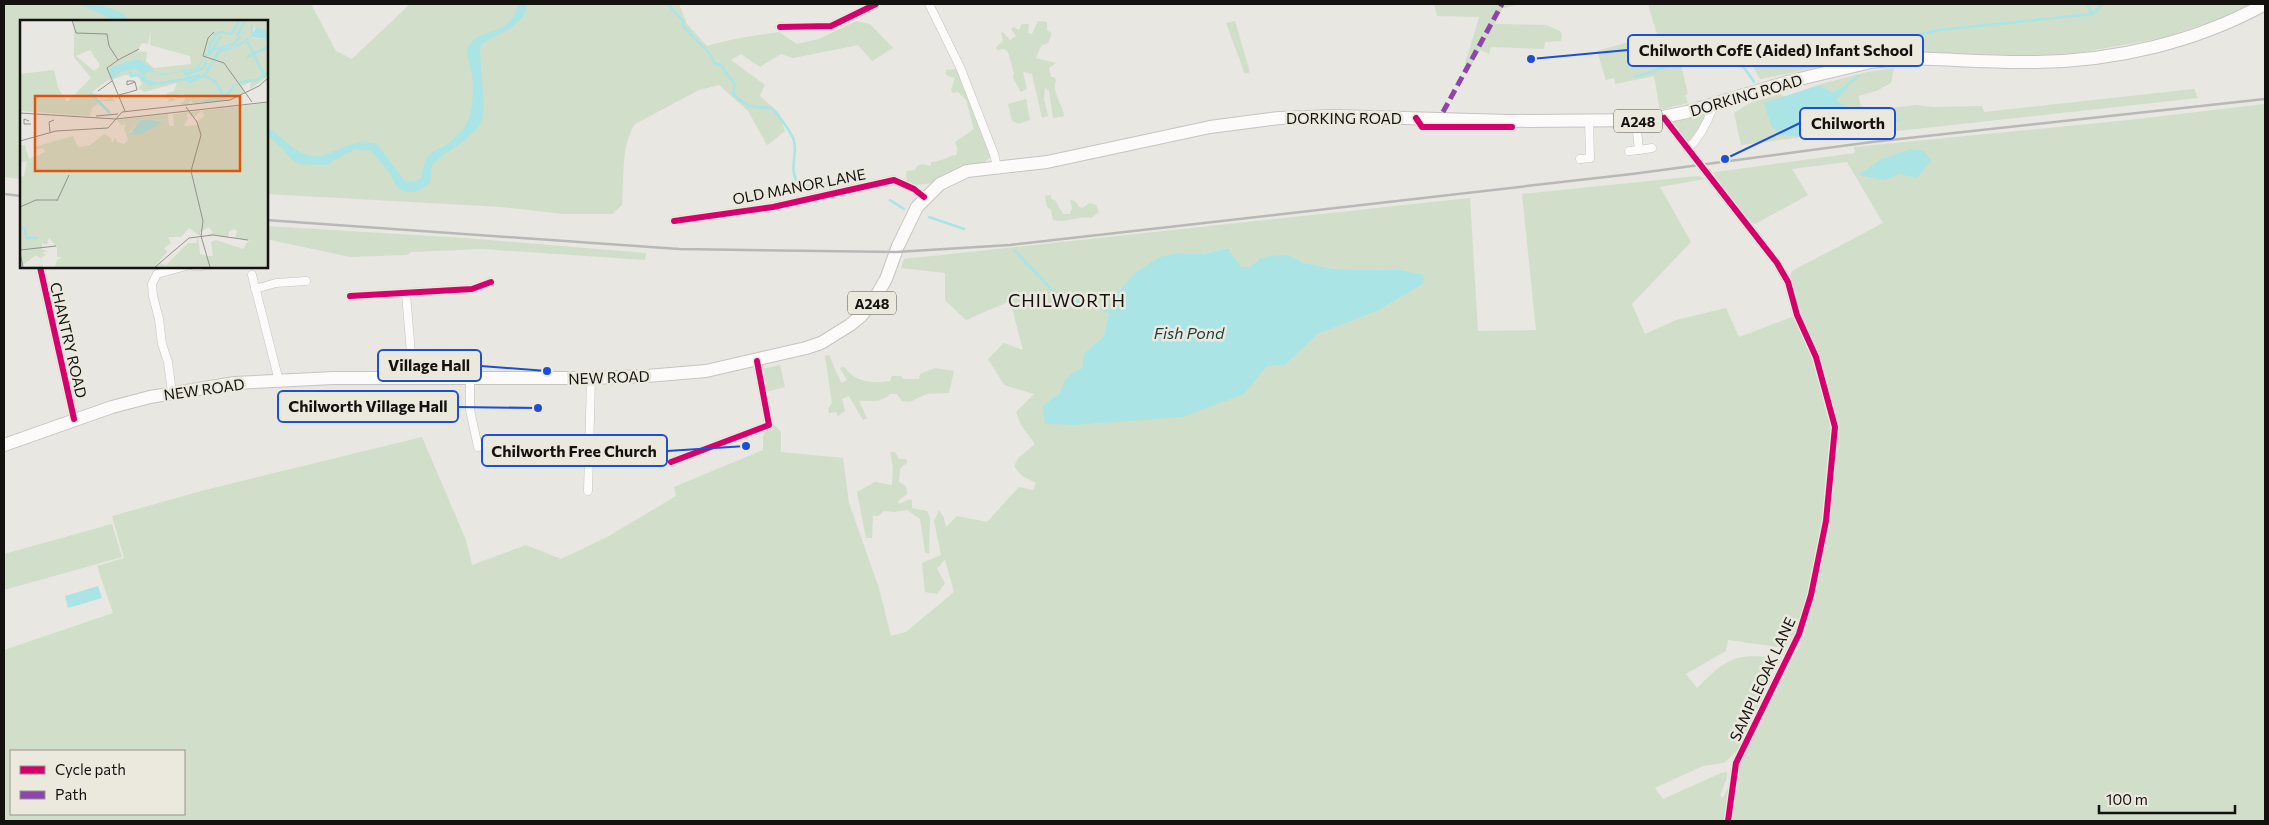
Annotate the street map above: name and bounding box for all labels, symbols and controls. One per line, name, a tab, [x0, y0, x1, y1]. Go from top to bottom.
inset map	[20, 20, 268, 268]
callout: Chilworth CofE (Aided) Infant School	[1628, 35, 1923, 66]
text: Chilworth CofE (Aided) Infant School	[1639, 40, 1913, 59]
street label: DORKING ROAD	[1688, 70, 1804, 120]
callout: Chilworth	[1800, 108, 1895, 139]
street label: DORKING ROAD	[1286, 109, 1402, 127]
road number: A248	[1614, 110, 1662, 132]
text: Chilworth	[1811, 113, 1885, 132]
street label: OLD MANOR LANE	[731, 164, 867, 208]
street label: CHANTRY ROAD	[47, 280, 91, 400]
district label: CHILWORTH	[1008, 289, 1126, 311]
road number: A248	[848, 292, 896, 314]
water label: Fish Pond	[1154, 323, 1225, 342]
callout: Village Hall	[378, 350, 481, 381]
text: Village Hall	[388, 355, 470, 374]
street label: NEW ROAD	[568, 367, 650, 387]
street label: NEW ROAD	[162, 374, 246, 404]
callout: Chilworth Village Hall	[278, 391, 458, 422]
text: Chilworth Village Hall	[288, 396, 448, 415]
callout: Chilworth Free Church	[482, 435, 667, 466]
text: Chilworth Free Church	[491, 441, 657, 460]
street label: SAMPLEOAK LANE	[1725, 614, 1799, 744]
legend	[10, 750, 185, 815]
text: Cycle path	[55, 760, 126, 778]
scale bar	[2099, 782, 2235, 814]
text: Path	[55, 785, 87, 803]
text: 100 m	[2106, 790, 2148, 808]

